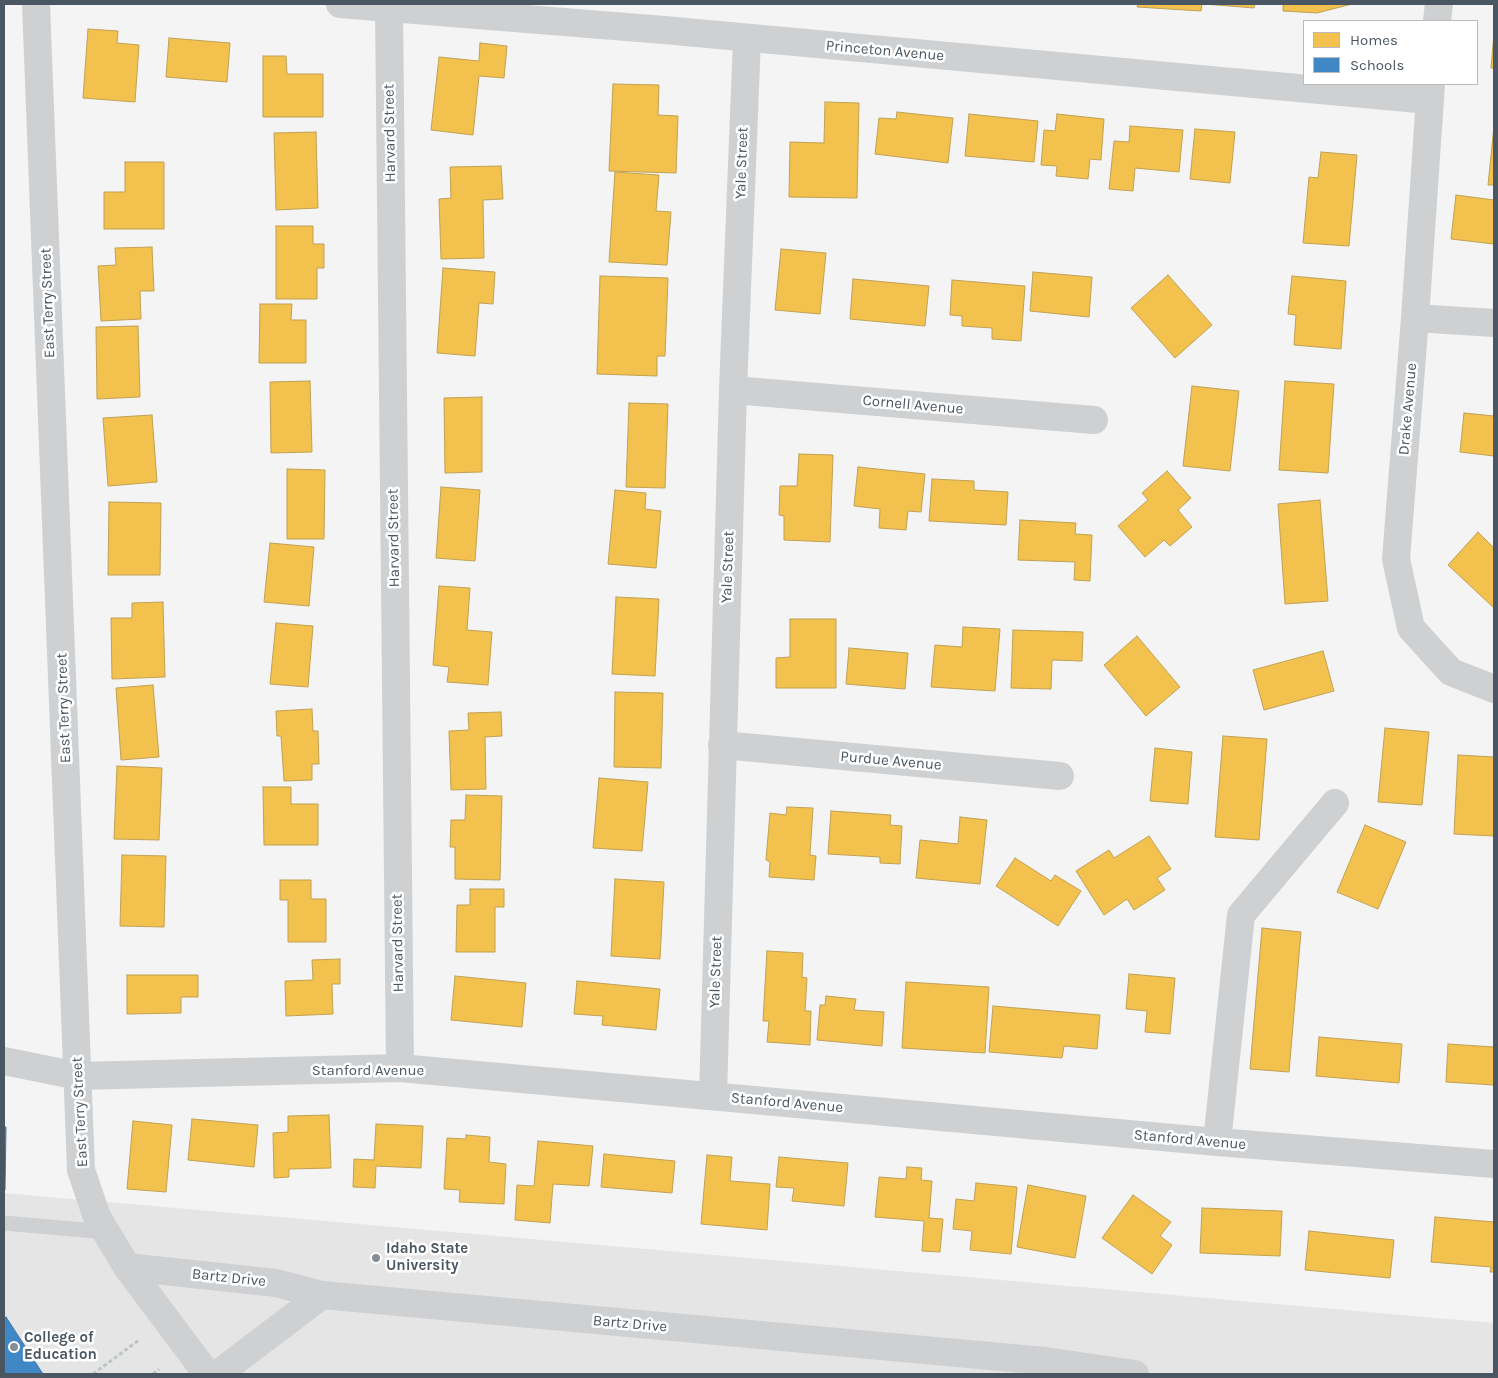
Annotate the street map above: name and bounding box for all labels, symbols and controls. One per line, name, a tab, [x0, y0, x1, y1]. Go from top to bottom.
legend	[1303, 20, 1478, 85]
text: Homes	[1350, 31, 1398, 49]
street label: Princeton Avenue	[825, 37, 945, 65]
text: Schools	[1350, 56, 1404, 74]
street label: Harvard Street	[380, 84, 400, 182]
street label: Yale Street	[732, 127, 752, 199]
street label: East Terry Street	[37, 248, 59, 358]
street label: Drake Avenue	[1395, 362, 1421, 456]
street label: Cornell Avenue	[862, 392, 964, 418]
street label: Harvard Street	[384, 489, 404, 587]
street label: Yale Street	[718, 531, 738, 603]
street label: East Terry Street	[53, 653, 75, 763]
street label: Purdue Avenue	[840, 748, 942, 774]
street label: Harvard Street	[388, 894, 408, 992]
street label: Yale Street	[706, 936, 726, 1008]
street label: East Terry Street	[68, 1056, 92, 1168]
street label: Stanford Avenue	[312, 1062, 424, 1080]
street label: Stanford Avenue	[730, 1089, 844, 1117]
street label: Stanford Avenue	[1133, 1126, 1247, 1154]
place label: Idaho State University	[386, 1240, 468, 1275]
marker: Idaho State University	[370, 1252, 382, 1264]
street label: Bartz Drive	[191, 1265, 267, 1291]
street label: Bartz Drive	[592, 1312, 668, 1336]
place label: College of Education	[24, 1329, 97, 1364]
marker: College of Education	[8, 1341, 20, 1353]

